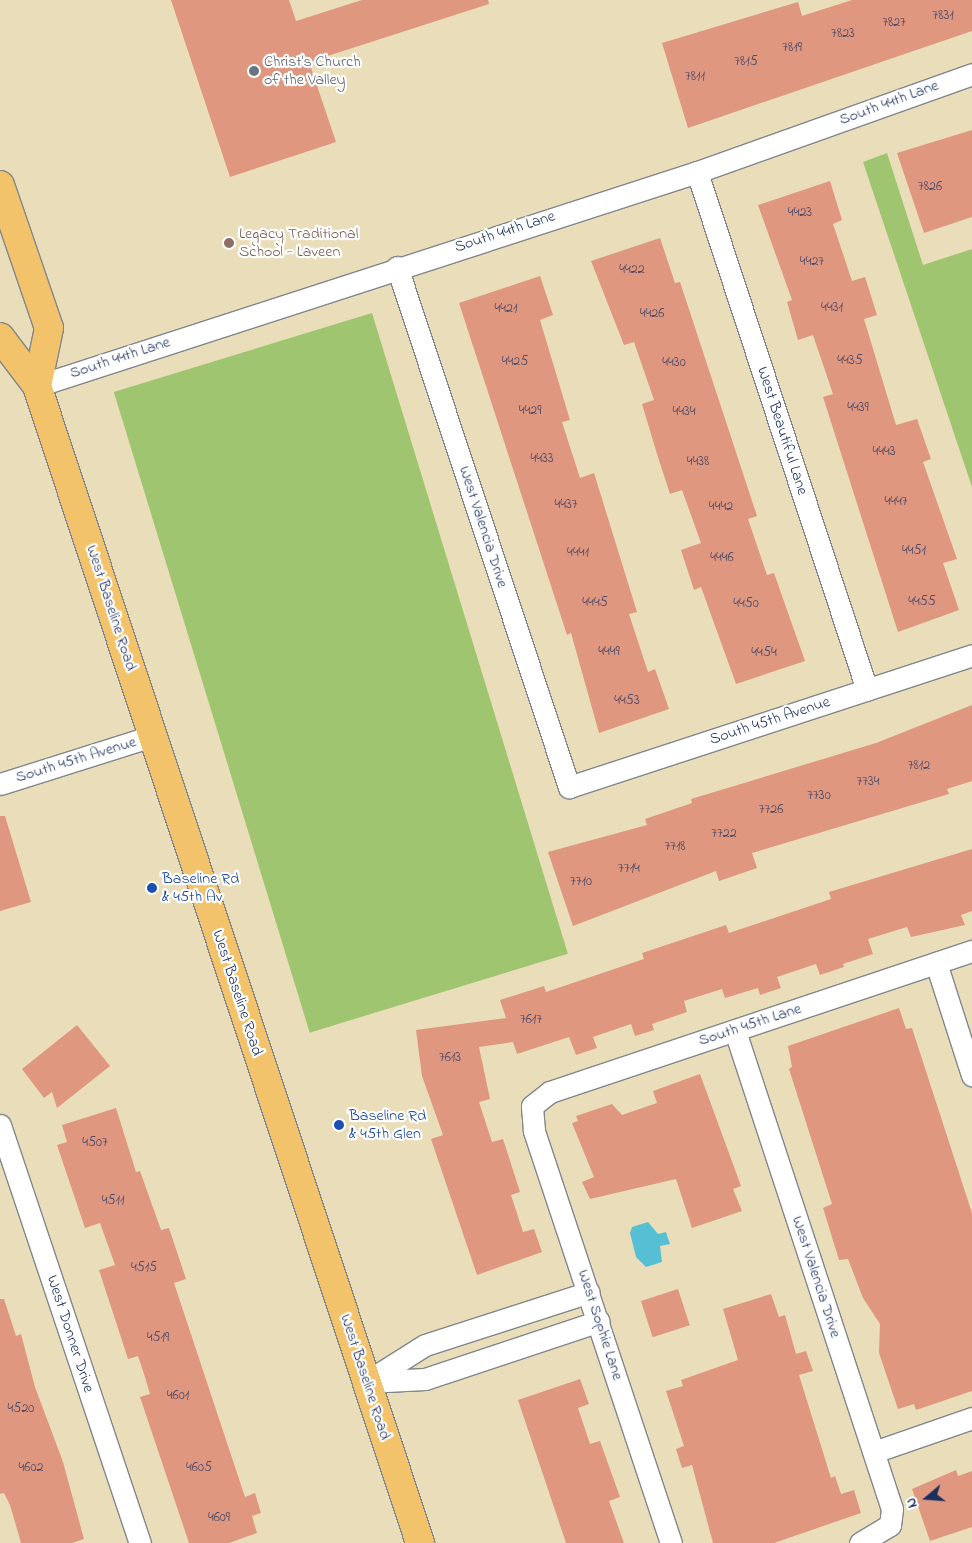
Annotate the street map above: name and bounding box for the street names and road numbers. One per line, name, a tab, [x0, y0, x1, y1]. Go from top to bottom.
street label: South 44th Lane	[837, 76, 941, 130]
street label: South 44th Lane	[452, 207, 558, 257]
street label: South 44th Lane	[67, 333, 173, 383]
street label: West Beautiful Lane	[752, 364, 812, 498]
street label: West Valencia Drive	[454, 464, 512, 590]
street label: West Baseline Road	[82, 543, 140, 673]
street label: South 45th Avenue	[707, 693, 833, 749]
street label: South 45th Avenue	[13, 733, 139, 787]
street label: West Baseline Road	[208, 928, 266, 1058]
street label: South 45th Lane	[696, 999, 804, 1051]
street label: West Valencia Drive	[787, 1214, 845, 1340]
street label: West Sophie Lane	[573, 1267, 627, 1383]
street label: West Donner Drive	[42, 1273, 98, 1395]
street label: West Baseline Road	[336, 1312, 394, 1442]

